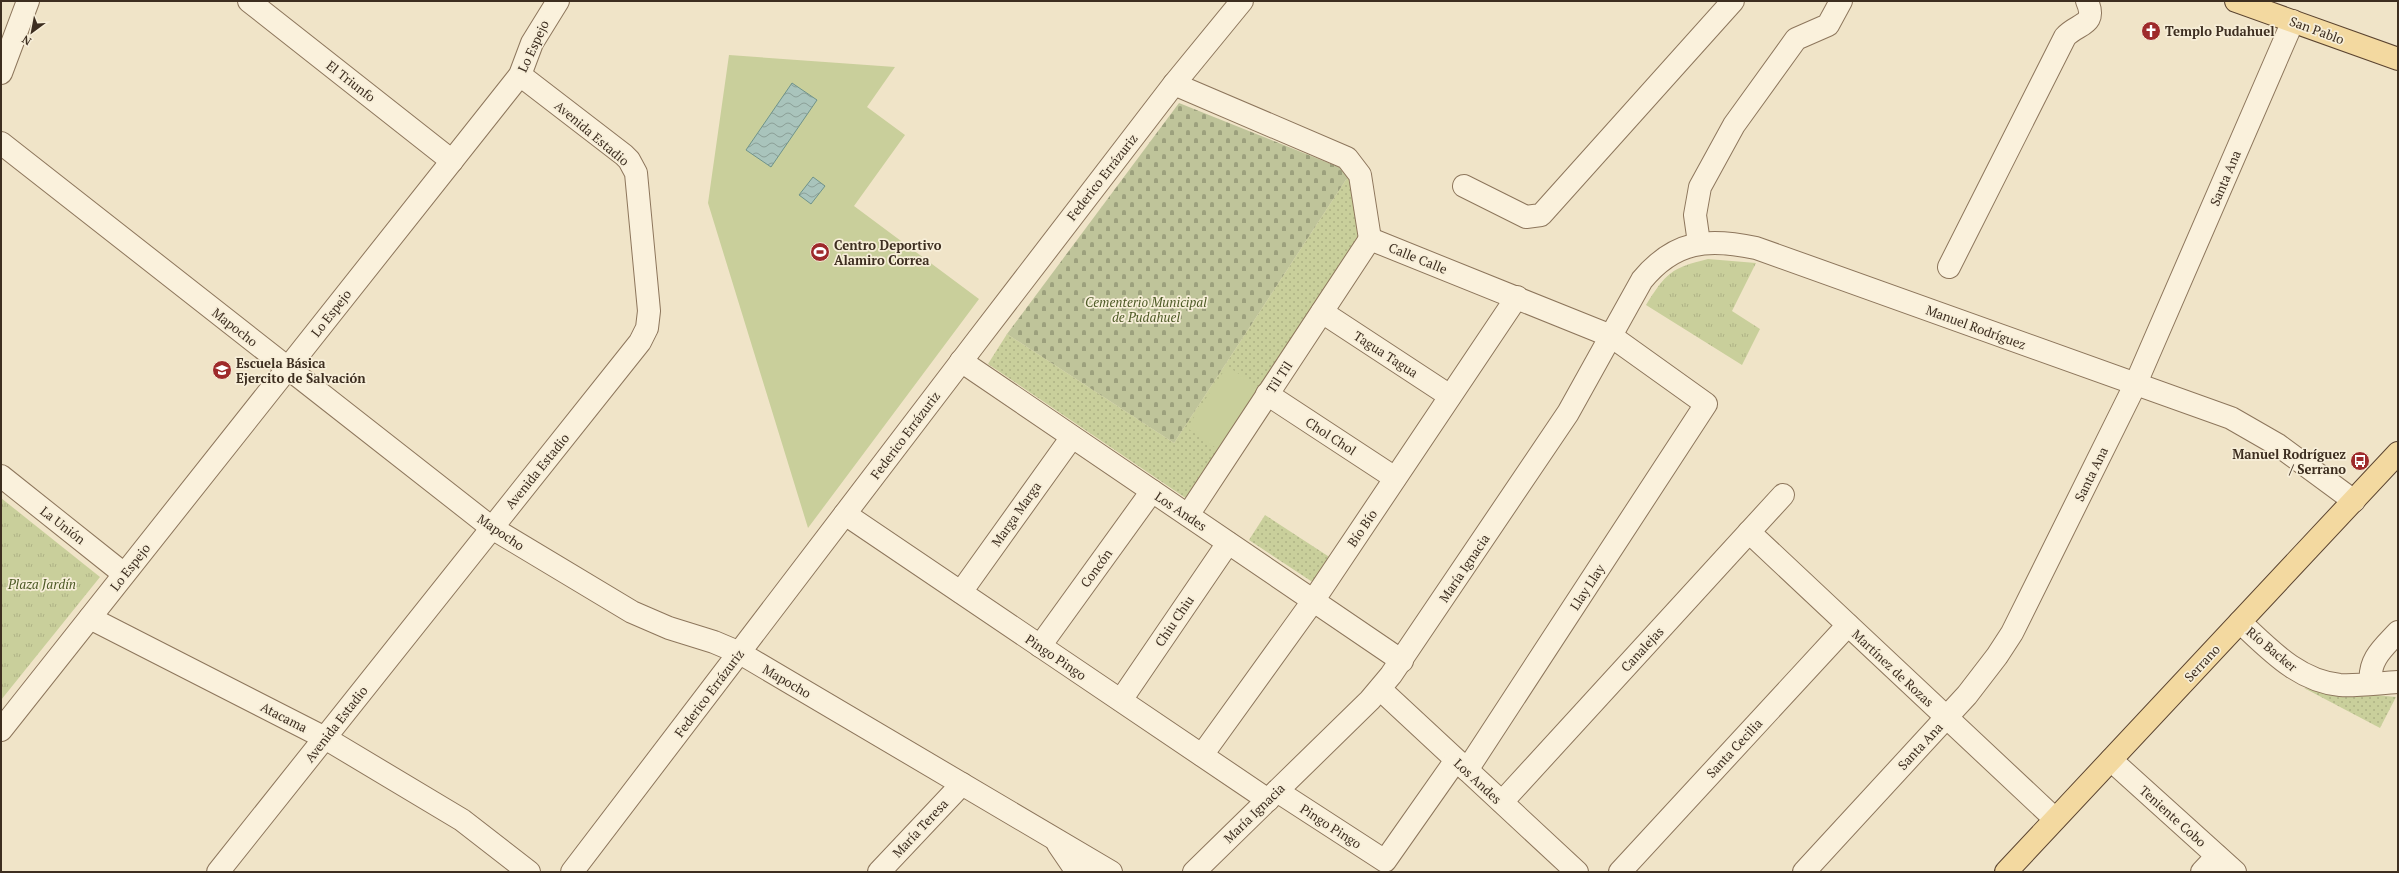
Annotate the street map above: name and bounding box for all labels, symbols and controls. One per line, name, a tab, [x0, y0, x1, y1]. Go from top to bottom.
north arrow	[12, 12, 52, 52]
street label: San Pablo	[2287, 12, 2347, 48]
street label: Lo Espejo	[513, 17, 553, 75]
church icon: Templo Pudahuel	[2140, 20, 2162, 42]
place label: Templo Pudahuel	[2165, 22, 2274, 40]
text: N	[19, 32, 34, 49]
street label: El Triunfo	[323, 56, 379, 106]
street label: Avenida Estadio	[551, 96, 633, 170]
street label: Federico Errázuriz	[1062, 130, 1142, 224]
street label: Santa Ana	[2205, 147, 2245, 209]
place label: Centro Deportivo Alamiro Correa	[834, 236, 942, 269]
street label: Calle Calle	[1386, 238, 1450, 278]
sports icon: Centro Deportivo Alamiro Correa	[809, 241, 831, 263]
street label: Lo Espejo	[307, 286, 355, 340]
park label: Cementerio Municipal de Pudahuel	[1085, 293, 1207, 326]
street label: Manuel Rodríguez	[1924, 301, 2028, 353]
street label: Mapocho	[208, 304, 262, 350]
street label: Tagua Tagua	[1350, 326, 1422, 382]
place label: Escuela Básica Ejercito de Salvación	[236, 354, 366, 387]
street label: Til Til	[1262, 357, 1296, 397]
school or university icon: Escuela Básica Ejercito de Salvación	[211, 359, 233, 381]
street label: Federico Errázuriz	[866, 387, 944, 483]
street label: Chol Chol	[1302, 413, 1360, 459]
street label: Avenida Estadio	[501, 429, 573, 513]
street label: Santa Ana	[2070, 443, 2112, 504]
place label: Manuel Rodríguez / Serrano	[2232, 445, 2346, 478]
bus stop icon: Manuel Rodríguez / Serrano	[2349, 450, 2371, 472]
street label: Marga Marga	[987, 478, 1045, 550]
street label: Los Andes	[1152, 487, 1210, 535]
street label: La Unión	[37, 502, 89, 548]
street label: Bío Bío	[1343, 506, 1381, 550]
street label: Mapocho	[474, 510, 528, 554]
street label: María Ignacia	[1435, 530, 1494, 606]
street label: Lo Espejo	[106, 540, 154, 594]
street label: Concón	[1076, 545, 1116, 591]
street label: Llay Llay	[1565, 560, 1609, 614]
park label: Plaza Jardín	[7, 575, 76, 593]
street label: Chiu Chiu	[1150, 592, 1198, 650]
street label: Río Backer	[2243, 622, 2301, 676]
street label: Canalejas	[1616, 623, 1668, 675]
street label: Martínez de Rozas	[1848, 625, 1938, 711]
street label: Pingo Pingo	[1022, 630, 1090, 684]
street label: Serrano	[2180, 640, 2224, 686]
street label: Federico Errázuriz	[670, 645, 748, 741]
street label: Mapocho	[759, 660, 815, 702]
street label: Avenida Estadio	[300, 682, 372, 766]
street label: Atacama	[258, 698, 311, 737]
street label: Santa Cecilia	[1702, 714, 1766, 781]
street label: Santa Ana	[1893, 718, 1947, 774]
street label: Los Andes	[1450, 754, 1506, 808]
street label: María Ignacia	[1219, 779, 1289, 847]
street label: Teniente Cobo	[2136, 781, 2210, 851]
street label: María Teresa	[888, 795, 952, 861]
street label: Pingo Pingo	[1297, 799, 1365, 853]

